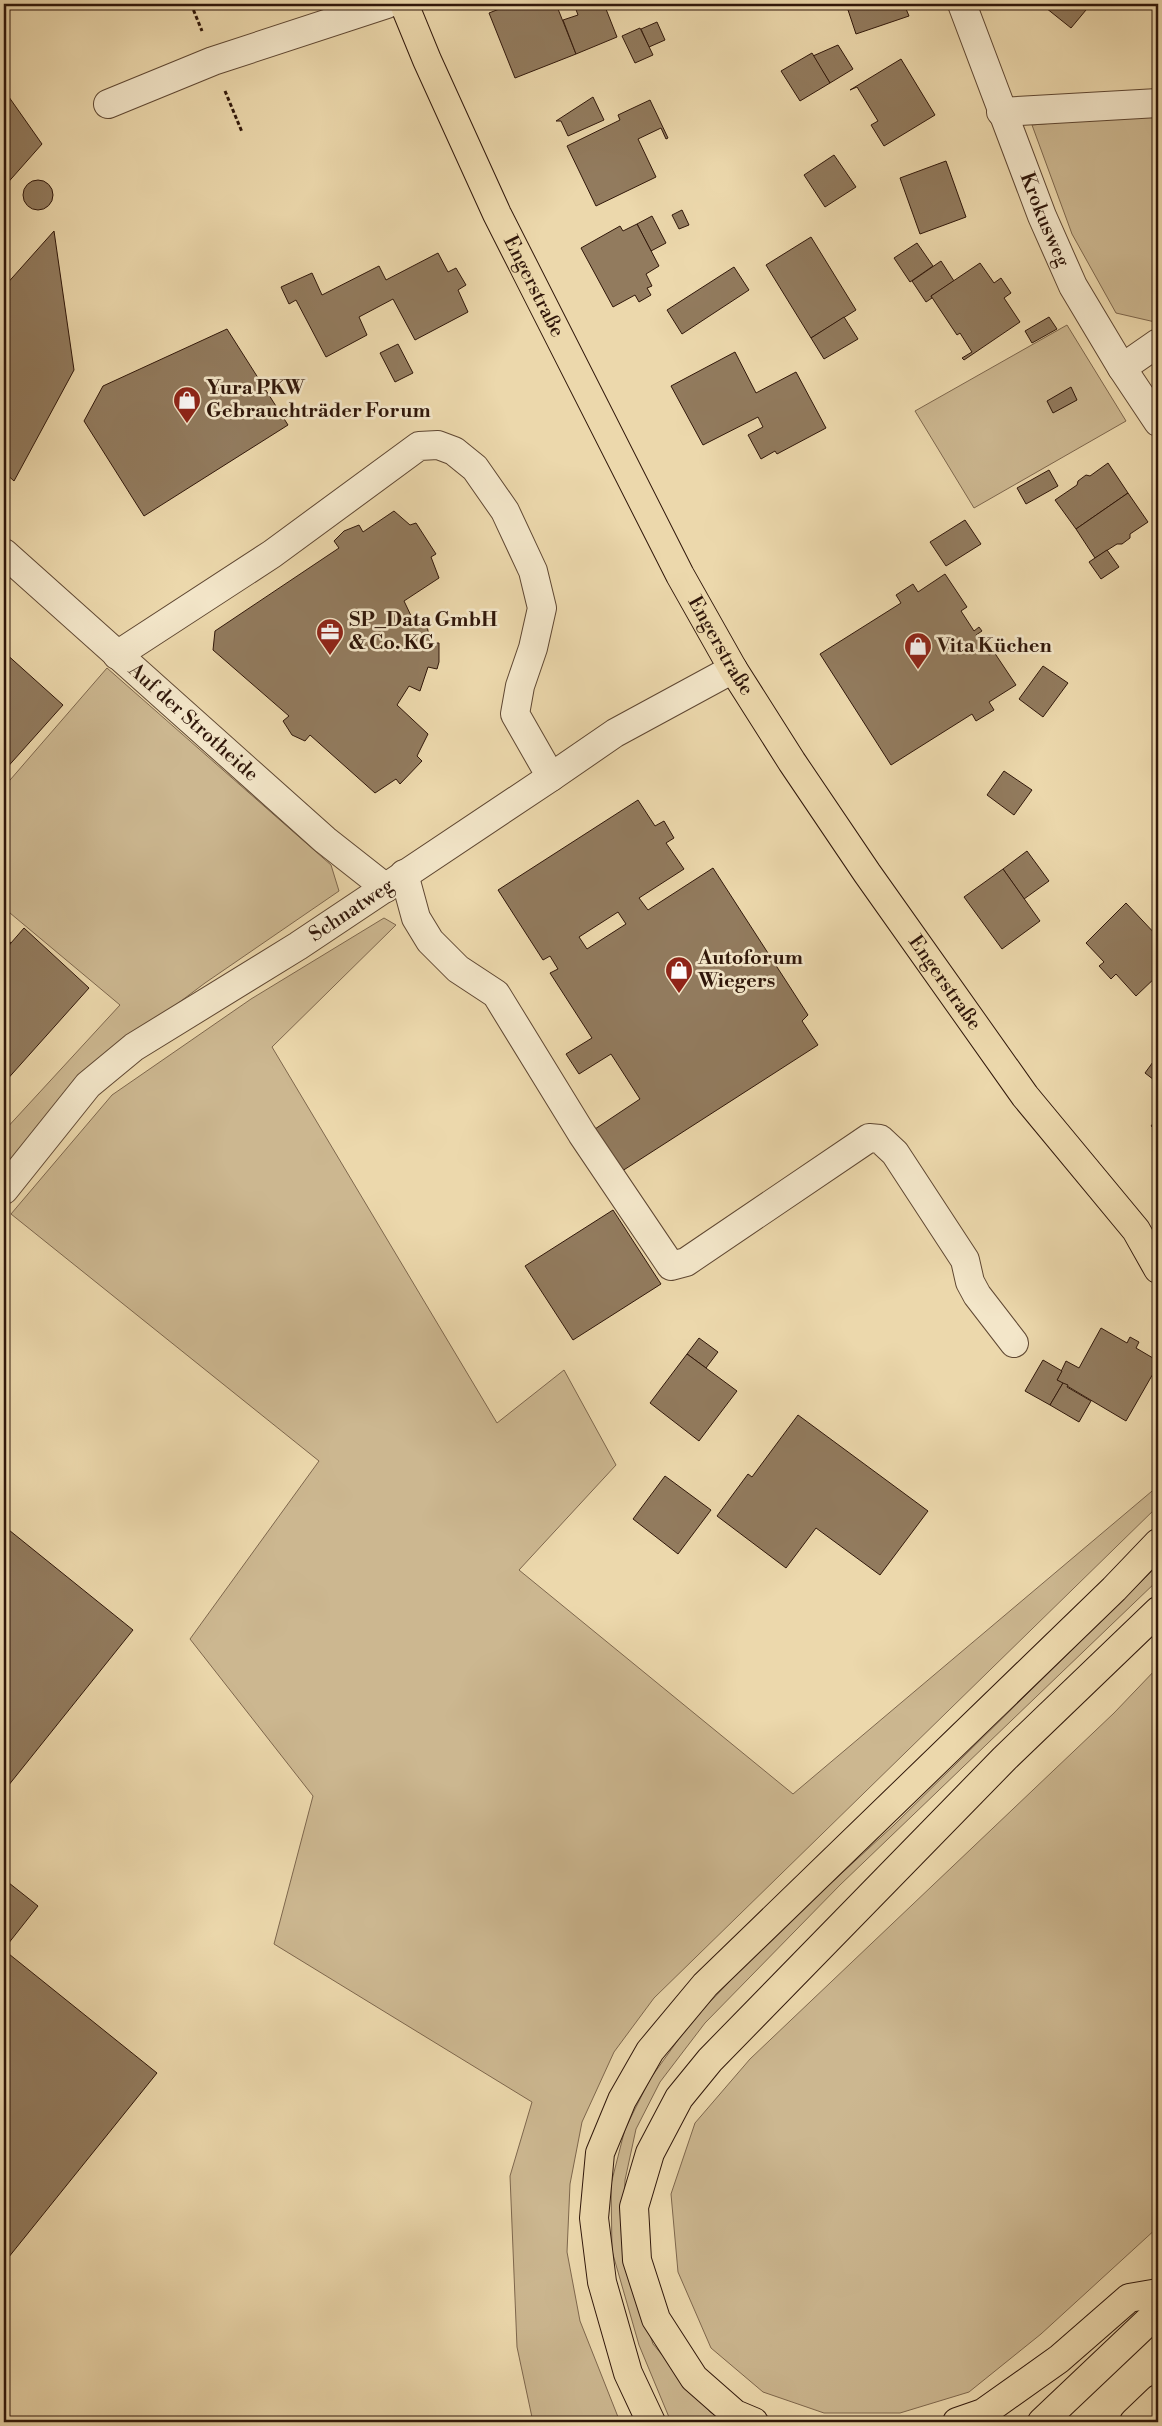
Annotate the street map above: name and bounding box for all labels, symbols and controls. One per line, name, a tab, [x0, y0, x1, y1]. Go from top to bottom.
street label: Krokusweg	[1014, 169, 1076, 271]
street label: Engerstraße	[498, 232, 570, 342]
place label: Yura PKW Gebrauchträder Forum	[206, 376, 431, 424]
shop icon: Yura PKW Gebrauchträder Forum	[172, 385, 202, 424]
street label: Engerstraße	[682, 592, 759, 700]
place label: SP_Data GmbH & Co. KG	[349, 608, 498, 656]
office icon: SP_Data GmbH & Co. KG	[315, 617, 345, 656]
shop icon: Vita Küchen	[903, 631, 933, 670]
place label: Vita Küchen	[936, 634, 1052, 659]
street label: Auf der Strotheide	[122, 657, 264, 787]
street label: Schnatweg	[304, 873, 399, 948]
street label: Engerstraße	[903, 930, 987, 1035]
place label: Autoforum Wiegers	[697, 946, 803, 994]
shop icon: Autoforum Wiegers	[664, 955, 694, 994]

